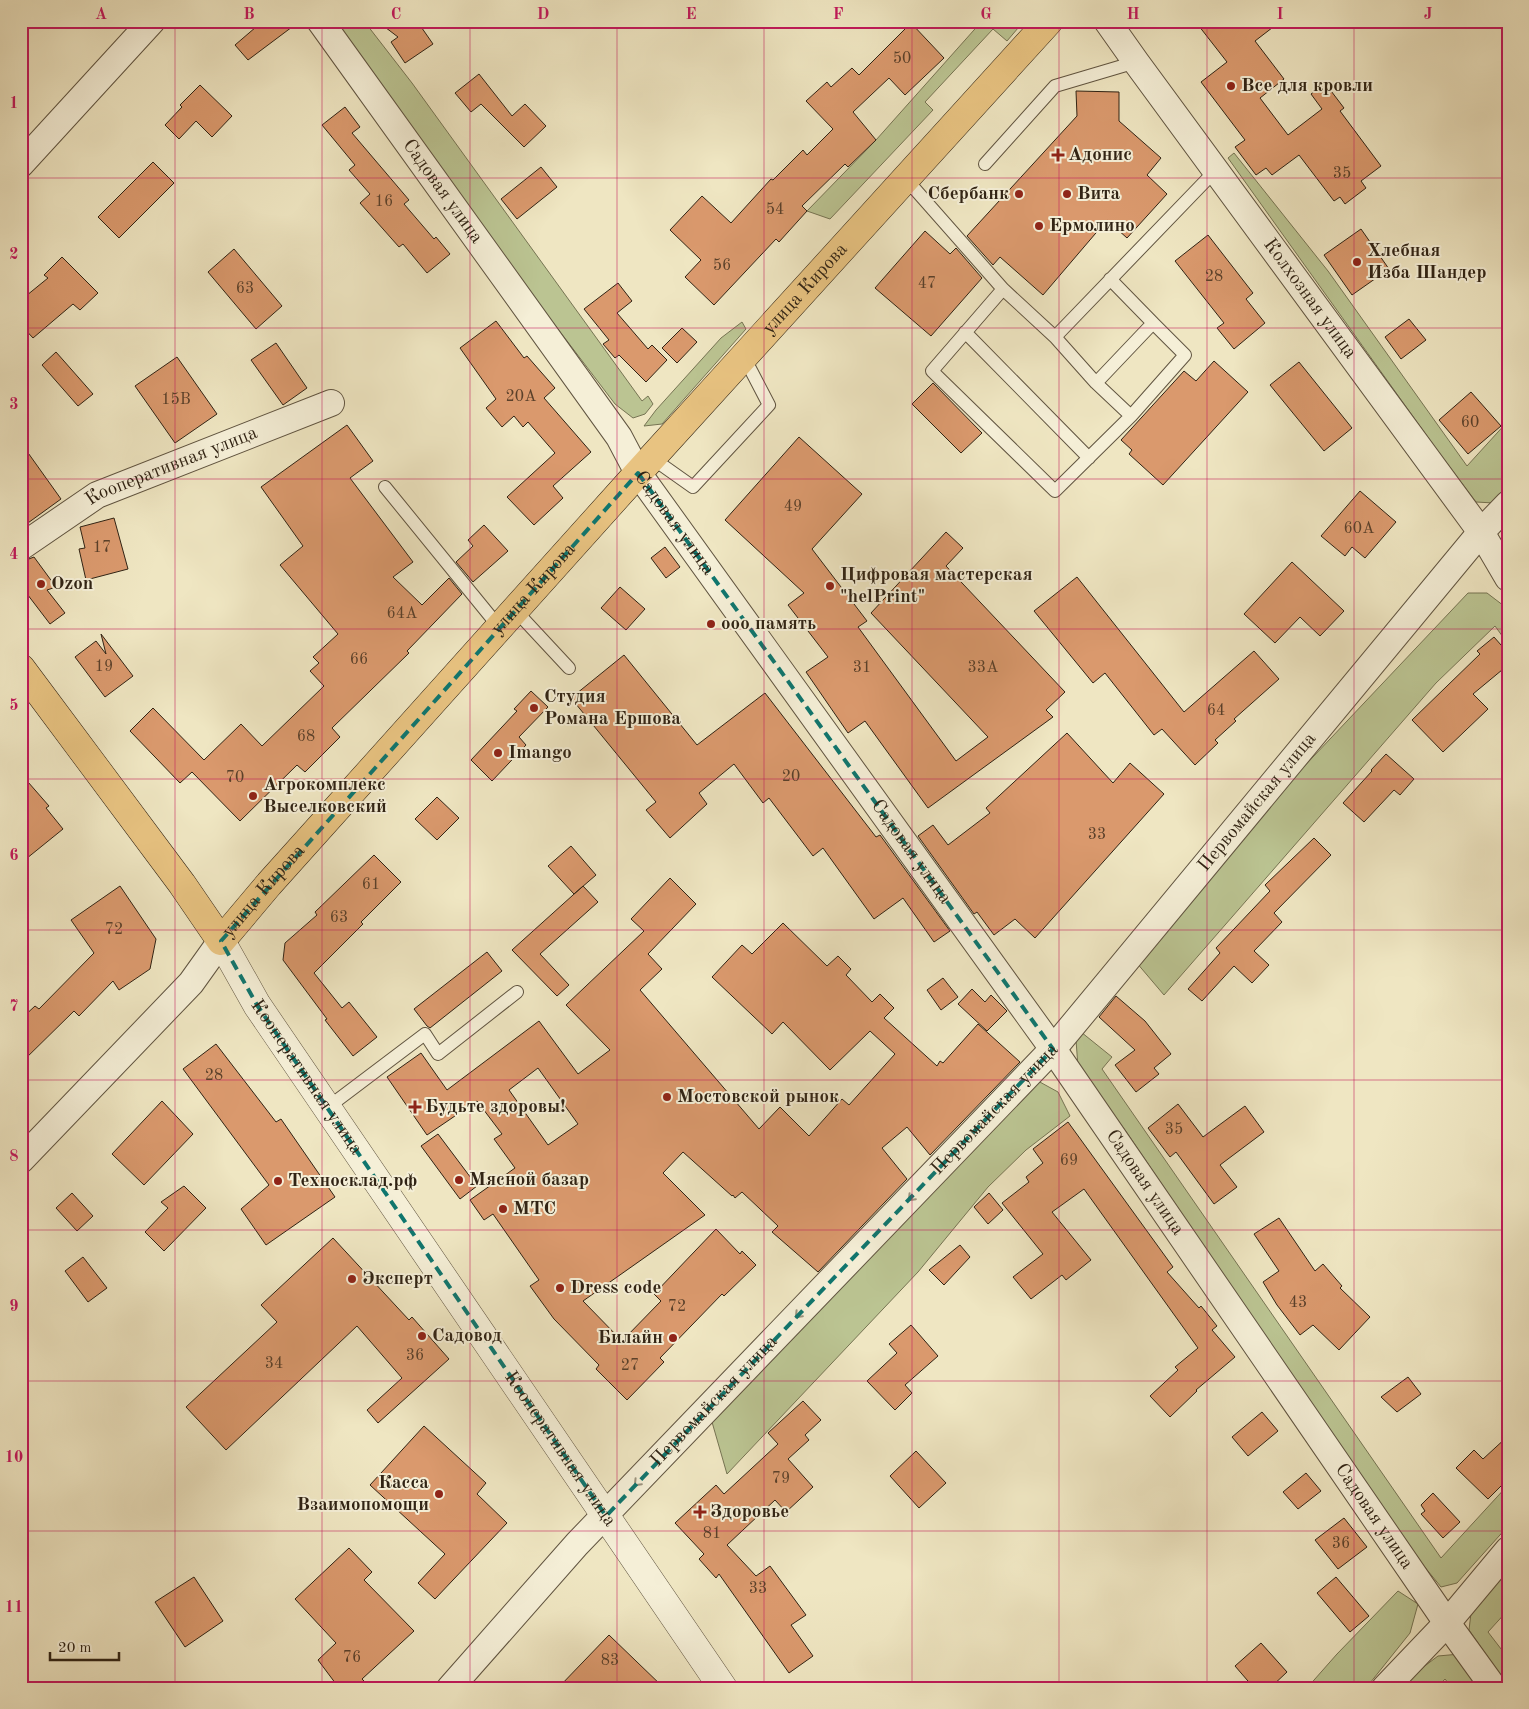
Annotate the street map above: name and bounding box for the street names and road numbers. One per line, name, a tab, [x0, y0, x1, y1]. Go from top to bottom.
street label: Садовая улица	[399, 136, 487, 248]
street label: Колхозная улица	[1260, 235, 1360, 363]
street label: улица Кирова	[759, 239, 852, 338]
street label: Кооперативная улица	[82, 423, 261, 509]
street label: Садовая улица	[631, 468, 718, 579]
street label: улица Кирова	[488, 539, 580, 639]
street label: Первомайская улица	[1194, 729, 1320, 875]
street label: Садовая улица	[867, 796, 955, 908]
street label: улица Кирова	[219, 841, 309, 941]
street label: Кооперативная улица	[247, 996, 366, 1159]
street label: Первомайская улица	[928, 1040, 1062, 1179]
street label: Садовая улица	[1102, 1126, 1188, 1239]
street label: Первомайская улица	[647, 1332, 782, 1471]
street label: Кооперативная улица	[501, 1368, 620, 1531]
street label: Садовая улица	[1331, 1460, 1417, 1573]

